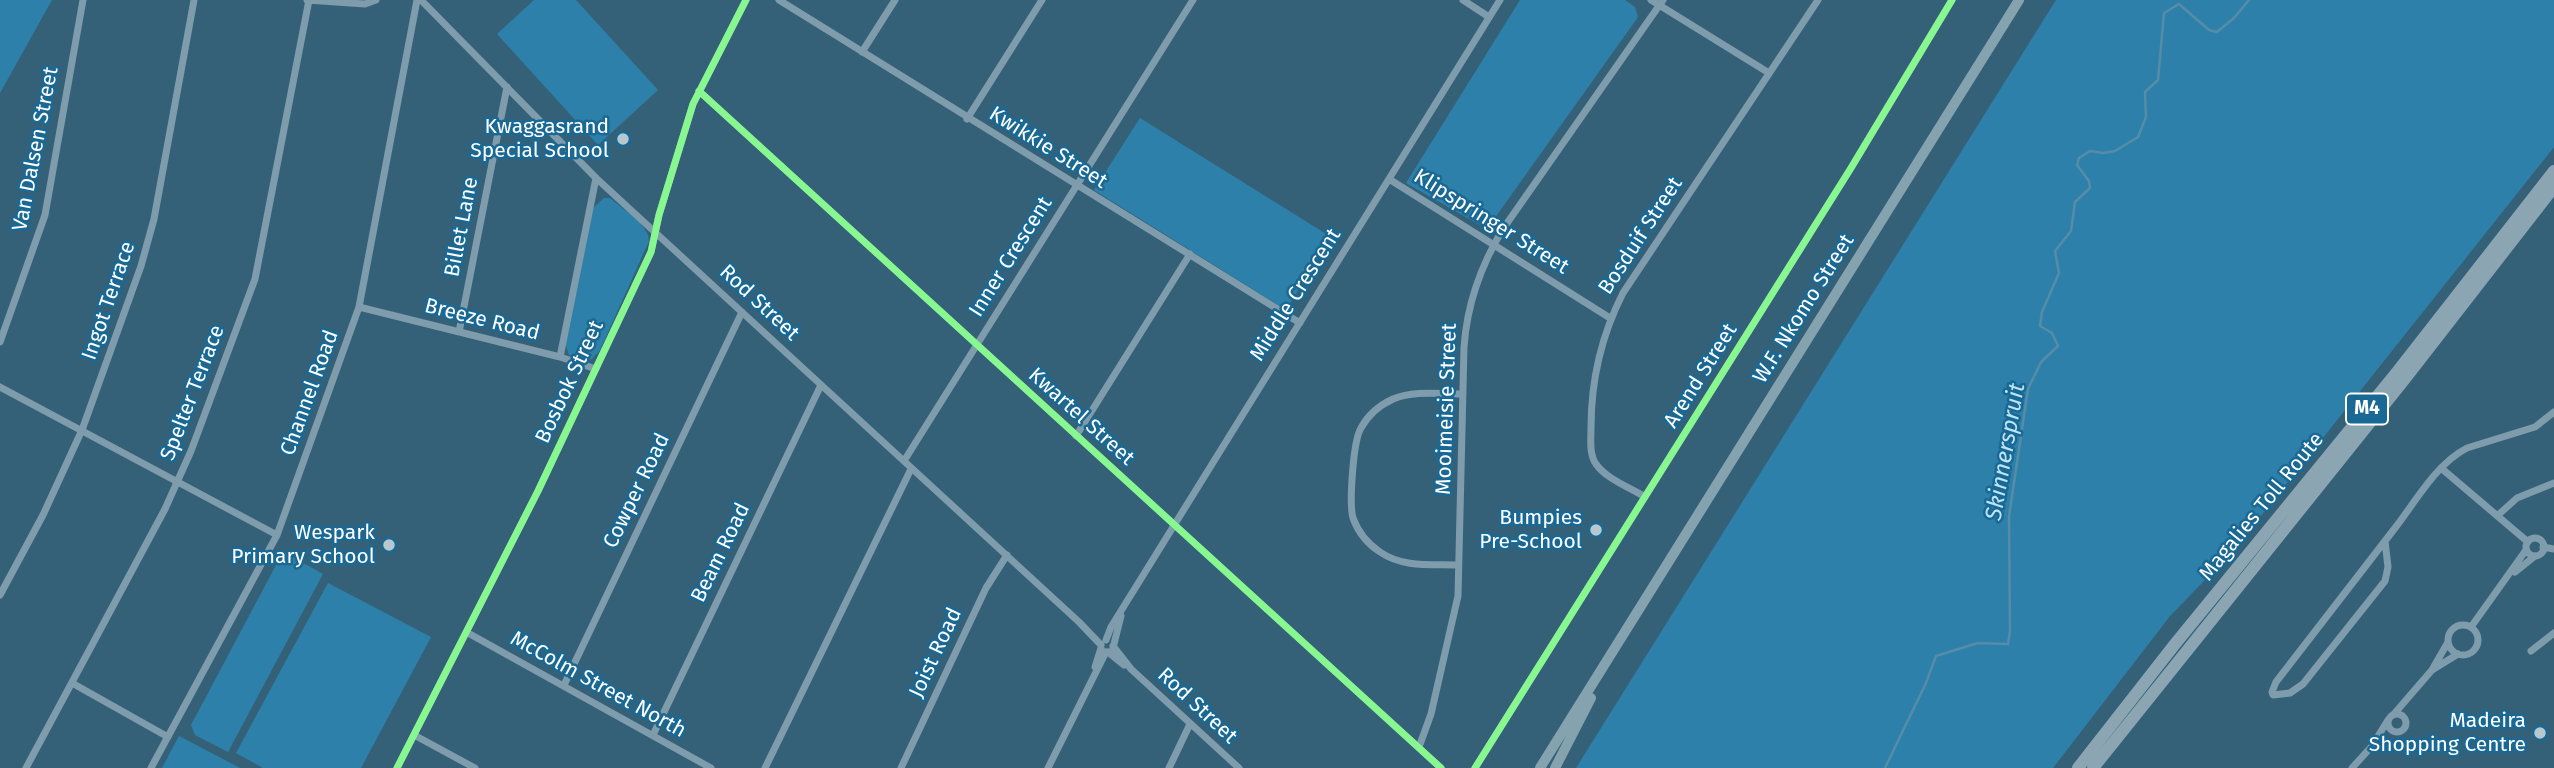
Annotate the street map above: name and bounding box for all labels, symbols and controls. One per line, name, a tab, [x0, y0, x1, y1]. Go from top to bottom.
street label: Van Dalsen Street	[8, 65, 64, 233]
street label: Kwikkie Street	[984, 102, 1112, 194]
place label: Kwaggasrand Special School	[470, 114, 609, 164]
marker: Kwaggasrand Special School	[615, 131, 631, 147]
street label: Klipspringer Street	[1409, 164, 1573, 280]
street label: Bosduif Street	[1594, 172, 1688, 300]
street label: Billet Lane	[440, 175, 484, 279]
street label: Inner Crescent	[964, 192, 1058, 322]
street label: Middle Crescent	[1245, 224, 1347, 366]
street label: W.F. Nkomo Street	[1748, 230, 1860, 388]
street label: Ingot Terrace	[77, 238, 141, 364]
street label: Rod Street	[714, 260, 804, 346]
street label: Breeze Road	[422, 294, 542, 346]
street label: Bosbok Street	[531, 316, 609, 448]
street label: Arend Street	[1659, 319, 1743, 433]
street label: Spelter Terrace	[156, 322, 230, 464]
street label: Mooimeisie Street	[1431, 323, 1463, 495]
street label: Channel Road	[276, 327, 344, 459]
street label: Kwartel Street	[1023, 363, 1139, 471]
water label: Skinnerspruit	[1980, 381, 2032, 523]
road number: M4	[2346, 394, 2388, 424]
street label: Magalies Toll Route	[2194, 428, 2330, 586]
street label: Cowper Road	[598, 429, 676, 553]
street label: Beam Road	[686, 499, 756, 607]
place label: Bumpies Pre-School	[1479, 505, 1582, 555]
place label: Wespark Primary School	[231, 520, 375, 570]
marker: Bumpies Pre-School	[1588, 522, 1604, 538]
marker: Wespark Primary School	[381, 537, 397, 553]
street label: Joist Road	[904, 604, 968, 702]
street label: McColm Street North	[506, 626, 690, 744]
street label: Rod Street	[1152, 663, 1242, 749]
place label: Madeira Shopping Centre	[2369, 708, 2526, 758]
marker: Madeira Shopping Centre	[2532, 725, 2548, 741]

